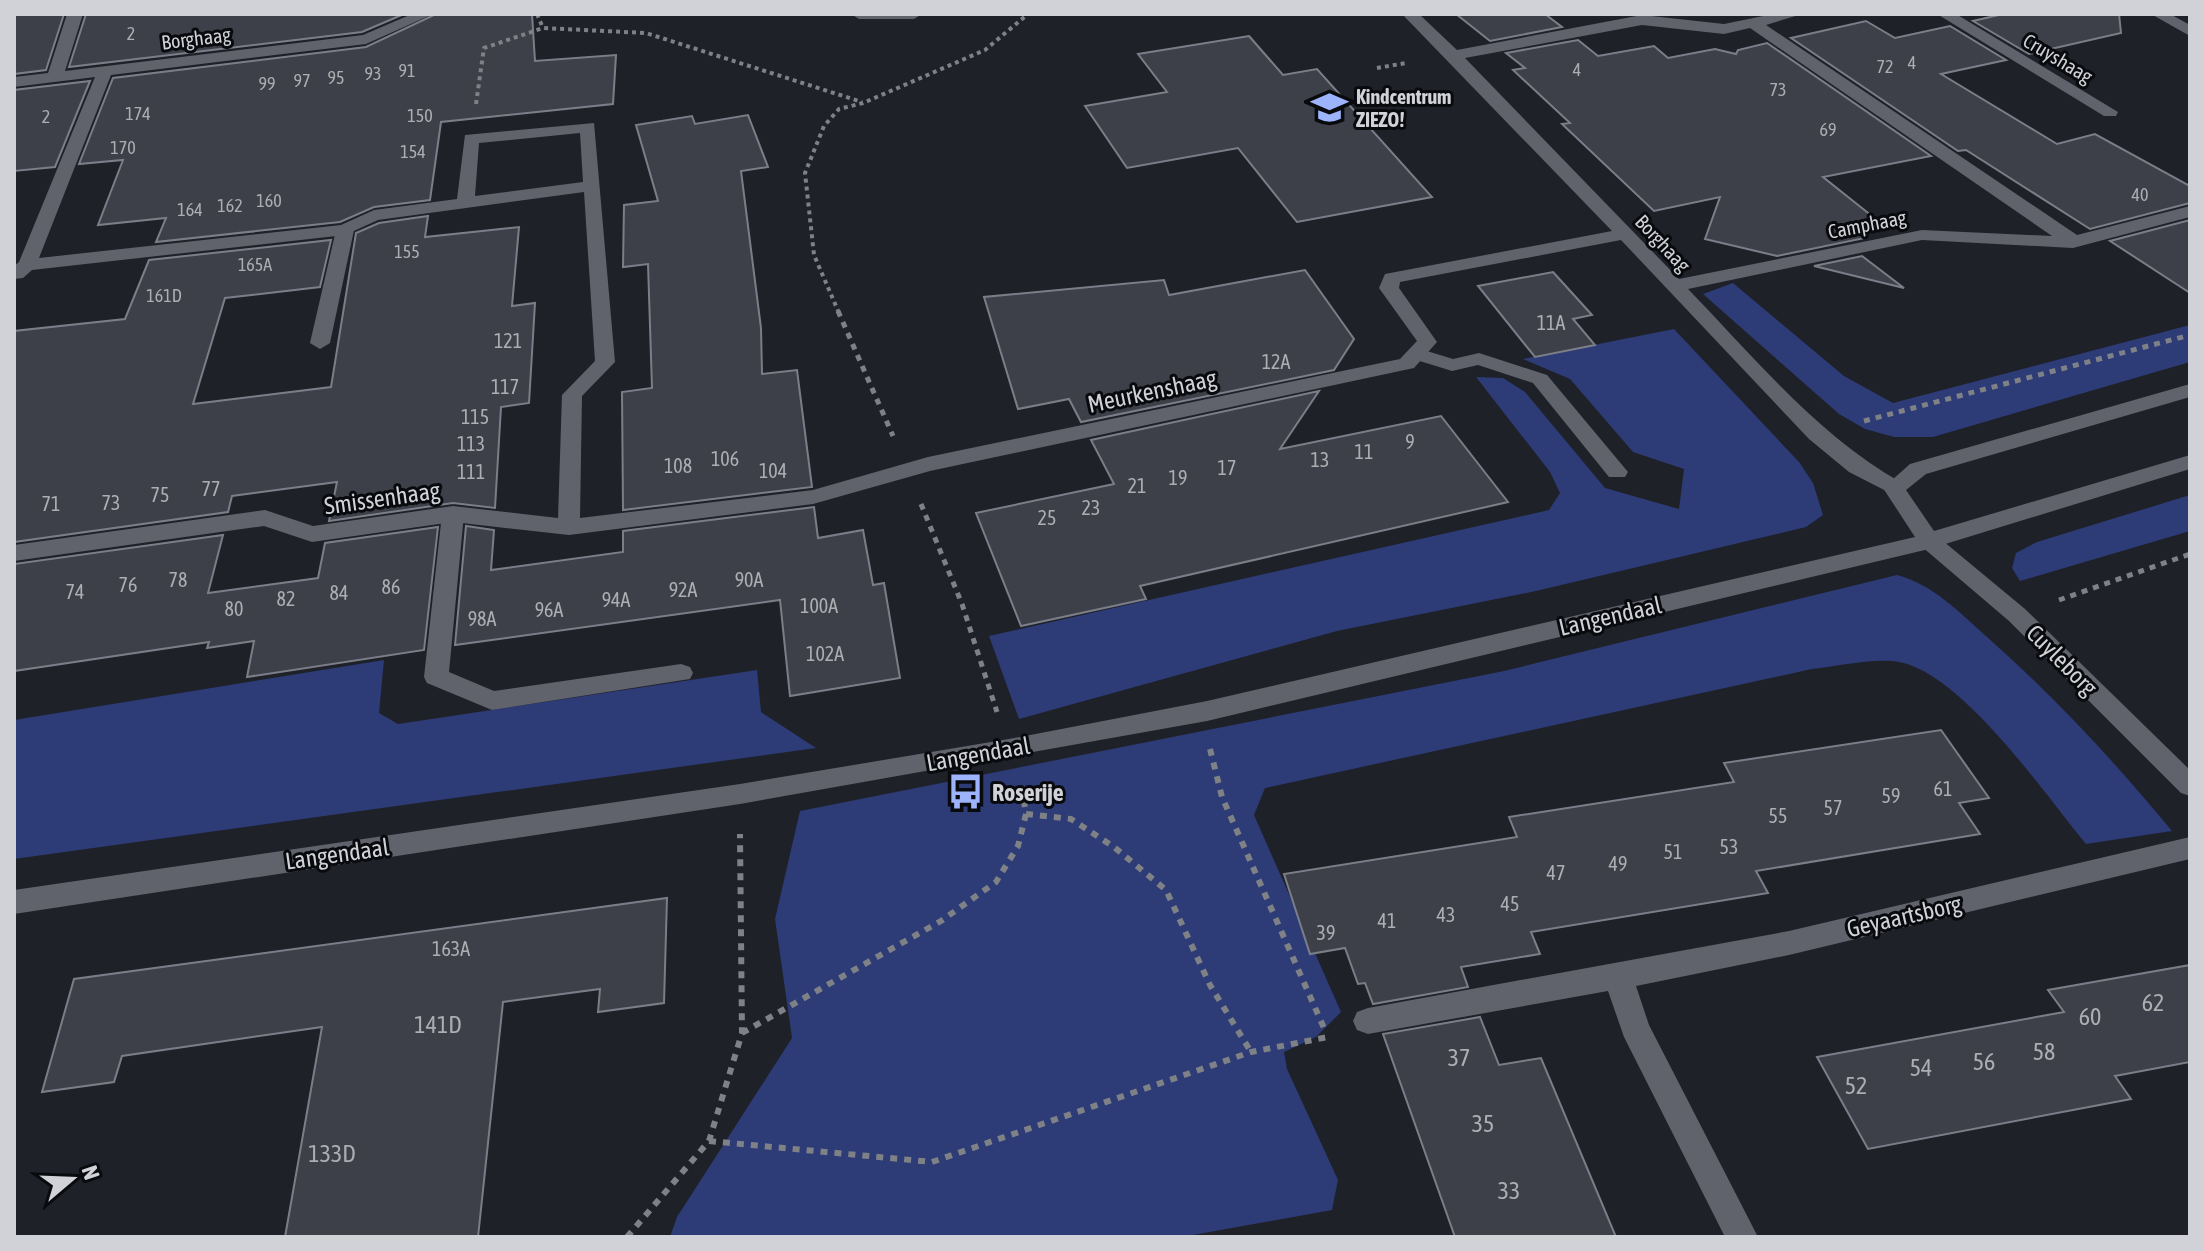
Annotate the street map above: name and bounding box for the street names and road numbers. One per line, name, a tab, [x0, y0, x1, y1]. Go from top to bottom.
street label: Borghaag	[160, 22, 232, 54]
street label: Cruyshaag	[2019, 28, 2097, 88]
street label: Camphaag	[1826, 205, 1908, 243]
street label: Borghaag	[1631, 210, 1695, 277]
street label: Meurkenshaag	[1085, 364, 1220, 418]
street label: Smissenhaag	[322, 476, 442, 519]
street label: Langendaal	[1556, 591, 1665, 641]
street label: Cuyleborg	[2021, 619, 2103, 701]
street label: Langendaal	[924, 732, 1032, 776]
street label: Langendaal	[283, 833, 391, 875]
street label: Geyaartsborg	[1844, 890, 1965, 942]

